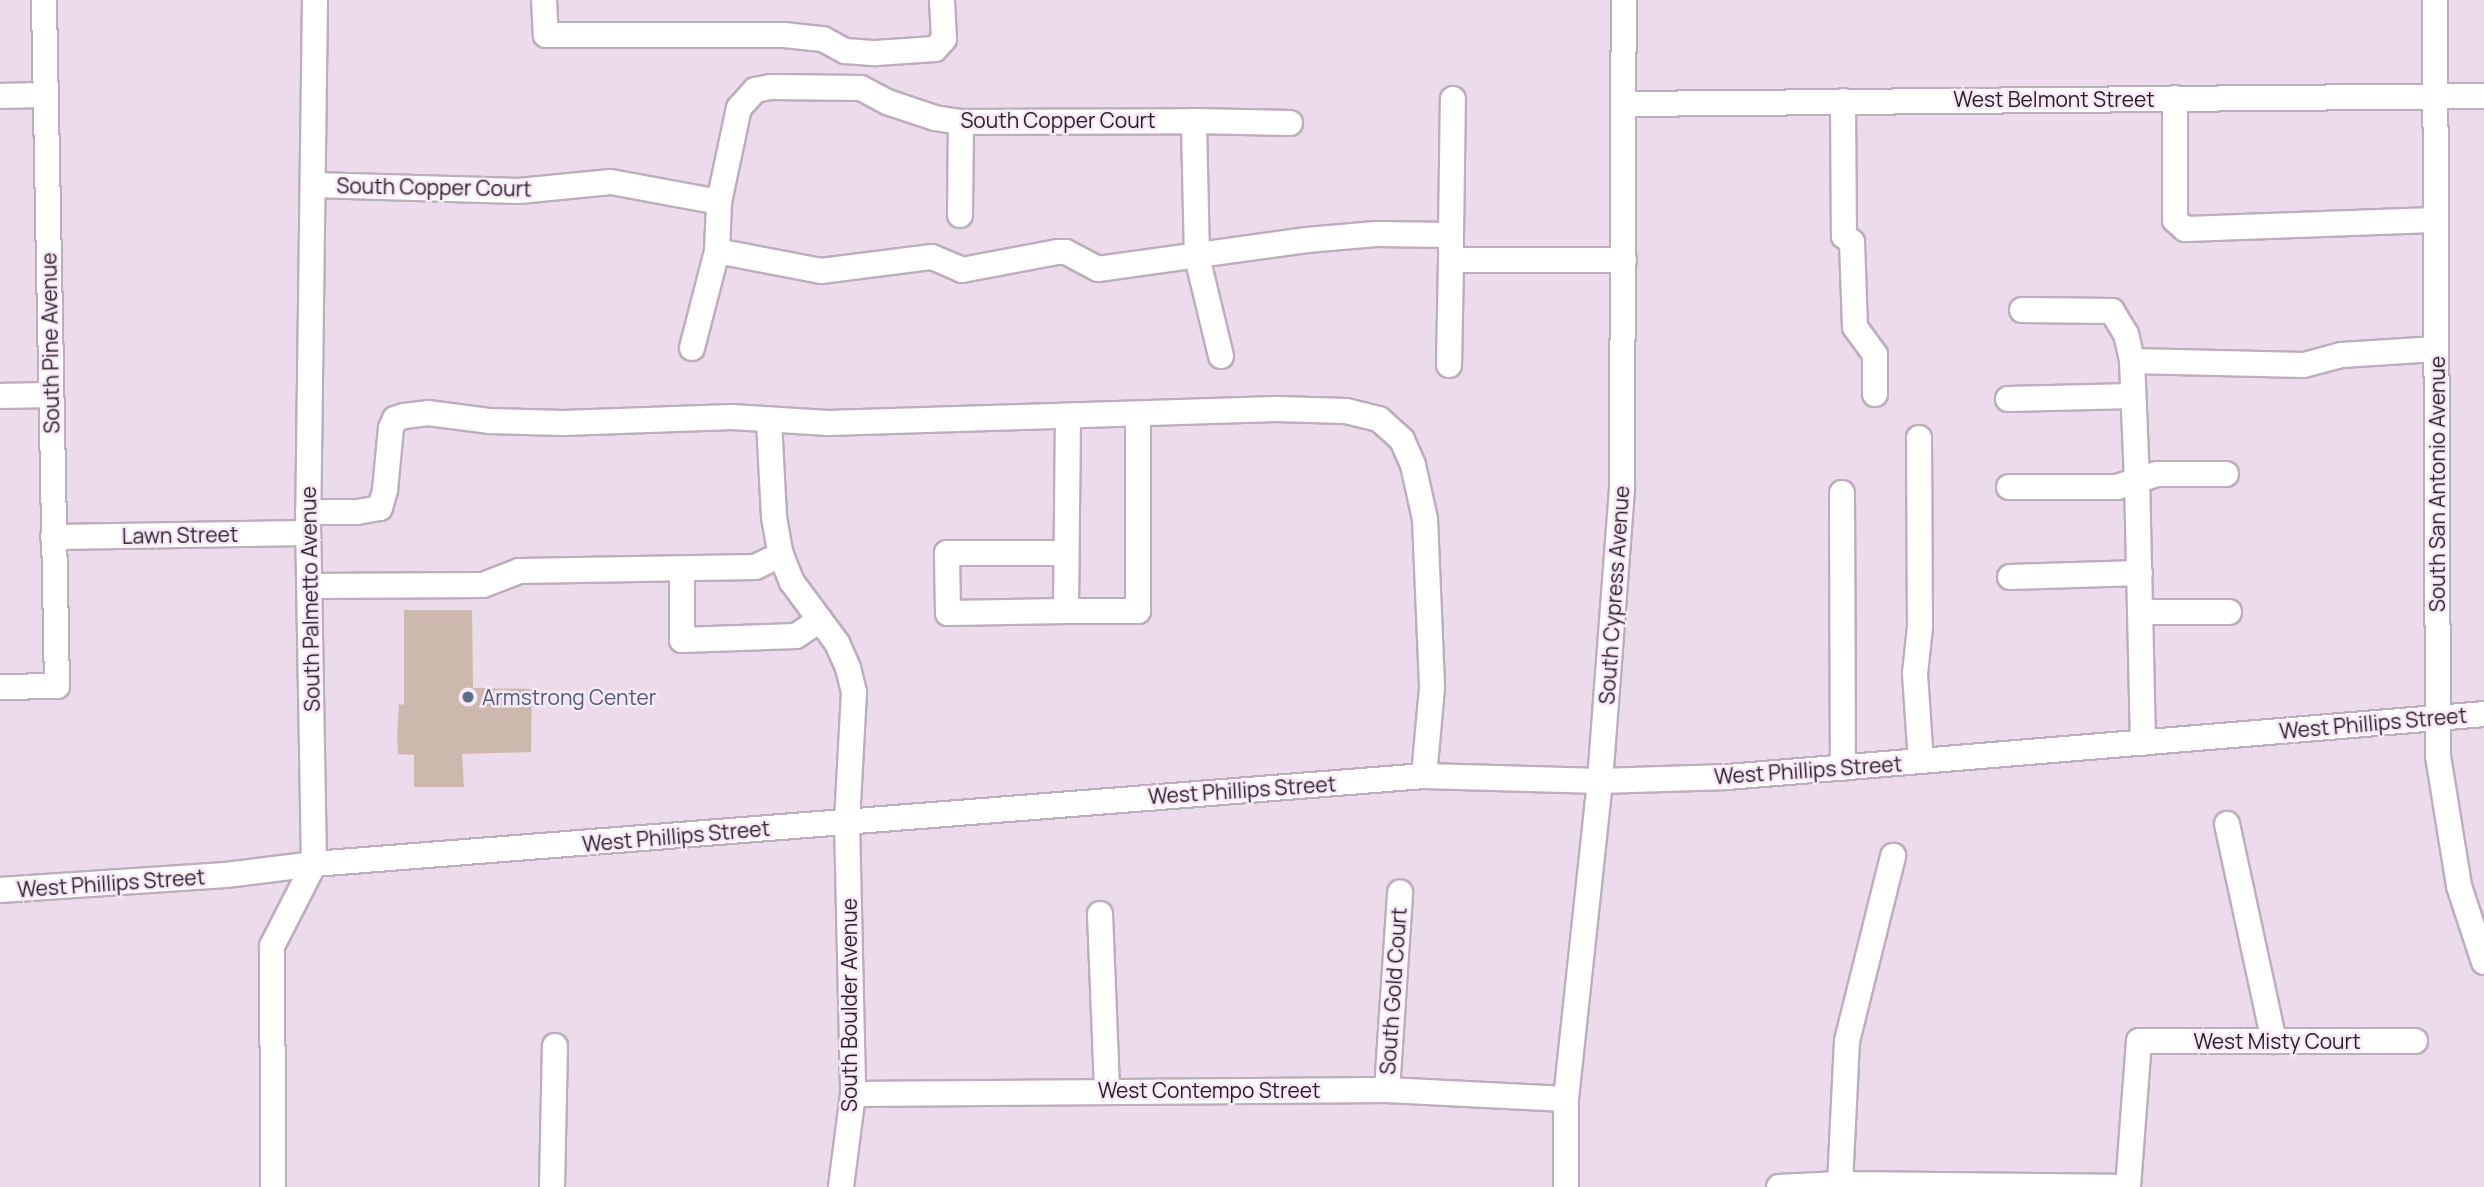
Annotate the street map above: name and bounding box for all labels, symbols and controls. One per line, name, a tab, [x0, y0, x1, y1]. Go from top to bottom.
street label: West Belmont Street	[1953, 86, 2155, 112]
street label: South Copper Court	[960, 107, 1156, 133]
street label: South Copper Court	[336, 173, 532, 201]
street label: South Pine Avenue	[36, 252, 64, 434]
street label: South San Antonio Avenue	[2424, 356, 2450, 612]
street label: South Cypress Avenue	[1594, 485, 1634, 705]
street label: South Palmetto Avenue	[295, 486, 325, 712]
street label: Lawn Street	[122, 521, 238, 549]
place label: Armstrong Center	[482, 684, 656, 710]
marker: Armstrong Center	[460, 689, 476, 705]
street label: West Phillips Street	[2278, 702, 2468, 744]
street label: West Phillips Street	[1713, 751, 1903, 789]
street label: West Phillips Street	[1147, 771, 1337, 809]
street label: West Phillips Street	[581, 815, 771, 857]
street label: West Phillips Street	[16, 864, 206, 902]
street label: South Boulder Avenue	[836, 898, 862, 1112]
street label: South Gold Court	[1375, 907, 1411, 1075]
street label: West Misty Court	[2193, 1028, 2361, 1054]
street label: West Contempo Street	[1098, 1077, 1320, 1103]

